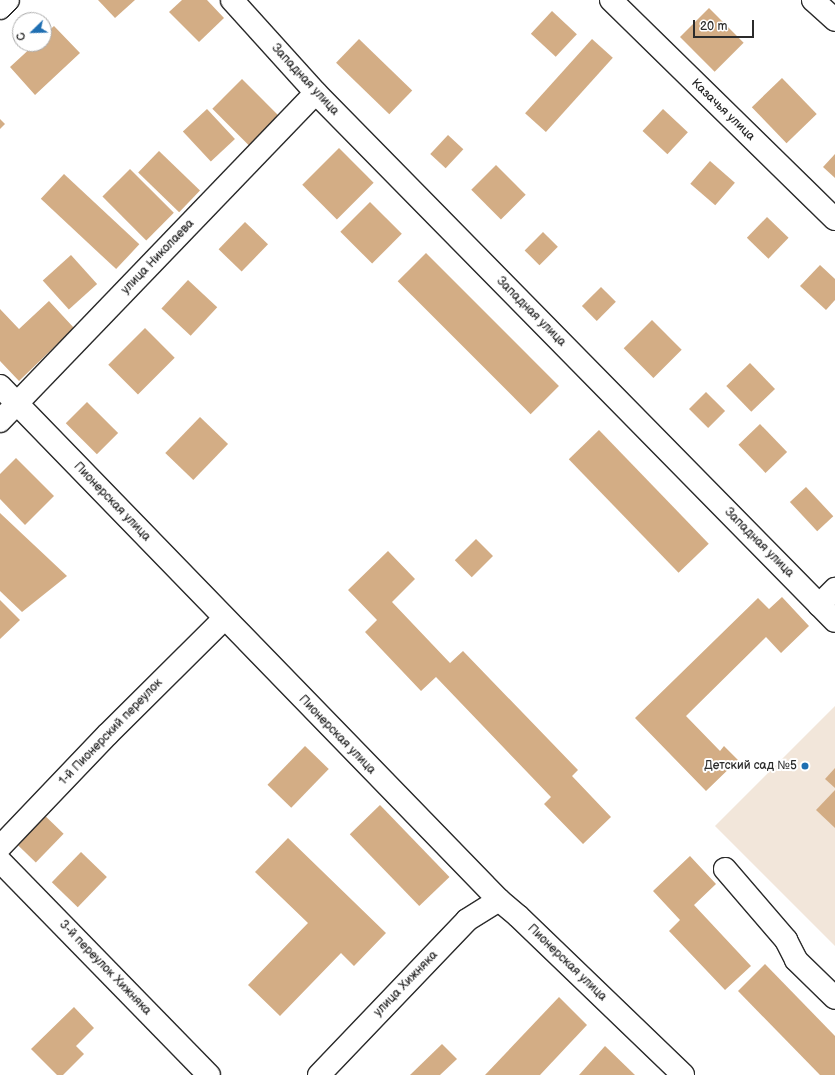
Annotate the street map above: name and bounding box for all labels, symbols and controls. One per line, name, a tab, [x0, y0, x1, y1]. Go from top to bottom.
north arrow	[12, 12, 52, 52]
scale bar	[695, 12, 756, 38]
text: 20 m	[700, 19, 727, 34]
text: С	[14, 30, 29, 43]
street label: Западная улица	[268, 41, 342, 119]
street label: Казачья улица	[688, 76, 758, 144]
street label: улица Николаева	[119, 217, 197, 297]
street label: Западная улица	[493, 274, 569, 350]
street label: Пионерская улица	[71, 459, 153, 545]
street label: Западная улица	[721, 505, 797, 581]
street label: 1-й Пионерский переулок	[56, 676, 166, 788]
street label: Пионерская улица	[296, 692, 378, 778]
place label: Детский сад №5	[704, 759, 797, 773]
marker: Детский сад №5	[800, 761, 810, 771]
street label: 3-й переулок Хижняка	[56, 918, 154, 1018]
street label: Пионерская улица	[524, 922, 610, 1004]
street label: улица Хижняка	[371, 948, 441, 1020]

